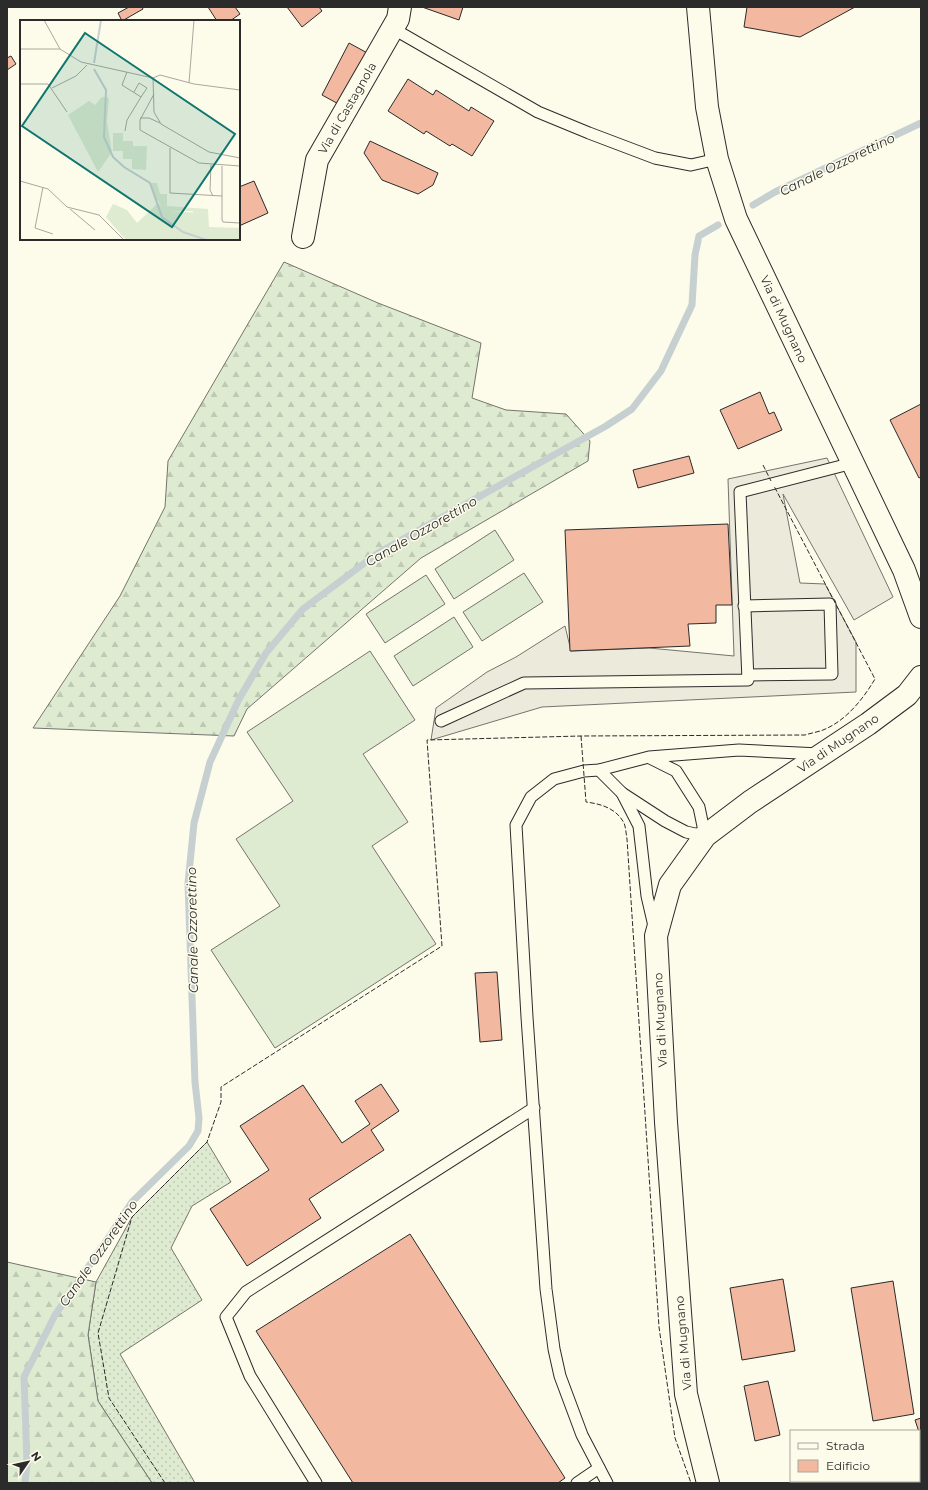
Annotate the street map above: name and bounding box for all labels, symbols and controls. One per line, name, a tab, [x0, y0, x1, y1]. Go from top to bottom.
inset map	[20, 20, 240, 240]
street label: Via di Castagnola	[315, 59, 379, 157]
water label: Canale Ozzorettino	[777, 129, 897, 199]
street label: Via di Mugnano	[757, 273, 811, 365]
water label: Canale Ozzorettino	[362, 493, 480, 569]
street label: Via di Mugnano	[795, 710, 881, 776]
water label: Canale Ozzorettino	[183, 867, 201, 993]
street label: Via di Mugnano	[650, 972, 670, 1068]
water label: Canale Ozzorettino	[55, 1197, 141, 1309]
street label: Via di Mugnano	[671, 1295, 695, 1391]
legend	[790, 1430, 920, 1482]
text: Strada	[826, 1438, 865, 1453]
north arrow	[8, 1442, 48, 1482]
text: N	[28, 1449, 45, 1464]
text: Edificio	[826, 1458, 870, 1473]

